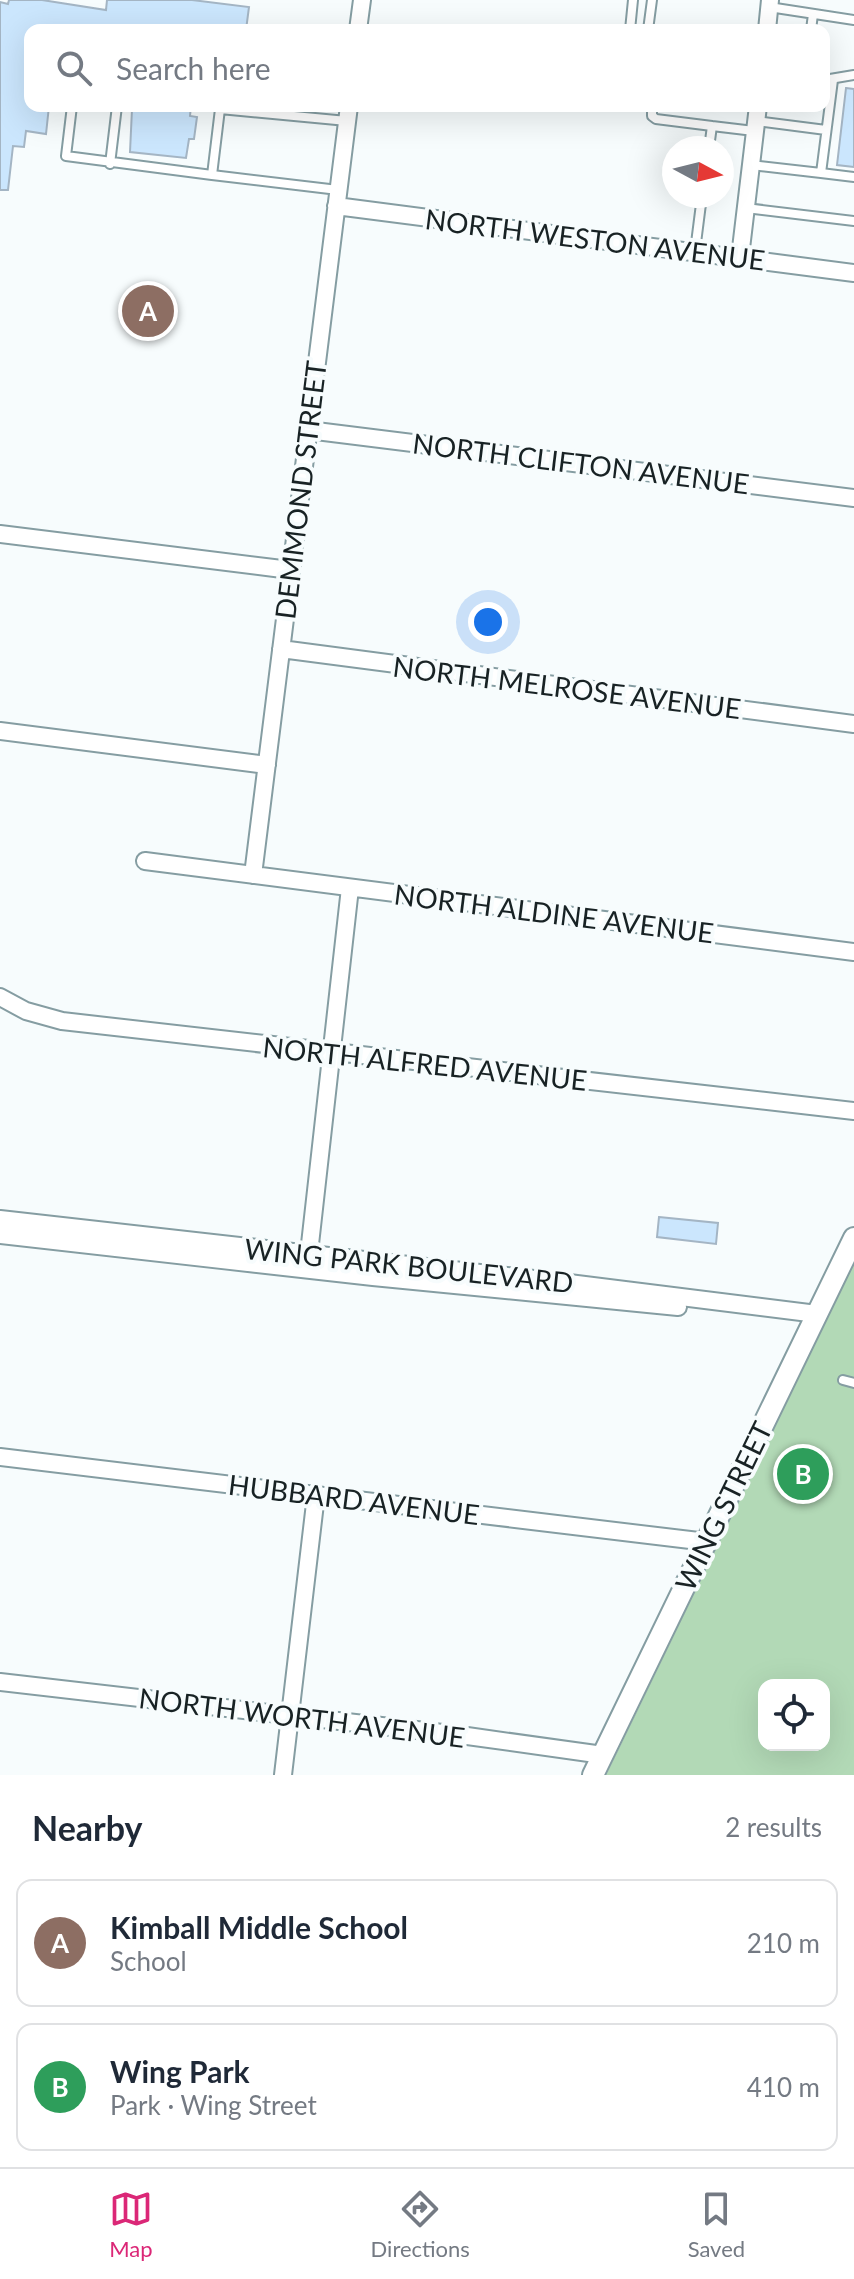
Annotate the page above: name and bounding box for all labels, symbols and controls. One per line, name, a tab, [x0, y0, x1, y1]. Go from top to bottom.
search box	[24, 24, 830, 112]
icon: search	[52, 46, 96, 90]
text: Search here	[116, 50, 271, 86]
north arrow	[662, 136, 734, 208]
street label: NORTH WESTON AVENUE	[423, 201, 767, 277]
pin: A	[122, 281, 174, 341]
street label: DEMMOND STREET	[267, 359, 333, 621]
street label: NORTH CLIFTON AVENUE	[411, 425, 751, 501]
your location	[468, 602, 508, 642]
street label: NORTH MELROSE AVENUE	[391, 649, 743, 725]
street label: NORTH ALDINE AVENUE	[392, 877, 716, 949]
street label: NORTH ALFRED AVENUE	[261, 1029, 589, 1097]
street label: WING PARK BOULEVARD	[243, 1231, 575, 1299]
street label: WING STREET	[667, 1415, 779, 1596]
pin: B	[777, 1444, 829, 1504]
street label: HUBBARD AVENUE	[227, 1467, 481, 1531]
map controls	[758, 1679, 830, 1751]
button: locate	[758, 1679, 830, 1751]
street label: NORTH WORTH AVENUE	[137, 1680, 467, 1754]
text: Nearby	[32, 1807, 143, 1848]
text: 2 results	[725, 1811, 822, 1843]
text: Kimball Middle School	[110, 1909, 408, 1945]
text: A	[51, 1927, 69, 1959]
text: 210 m	[747, 1927, 820, 1959]
text: School	[110, 1945, 187, 1977]
text: Wing Park	[110, 2053, 250, 2089]
text: B	[51, 2071, 69, 2103]
text: 410 m	[747, 2071, 820, 2103]
text: Park · Wing Street	[110, 2089, 317, 2121]
tab: Map	[109, 2187, 153, 2262]
tab: Directions	[371, 2187, 470, 2262]
tab: Saved	[688, 2187, 745, 2262]

